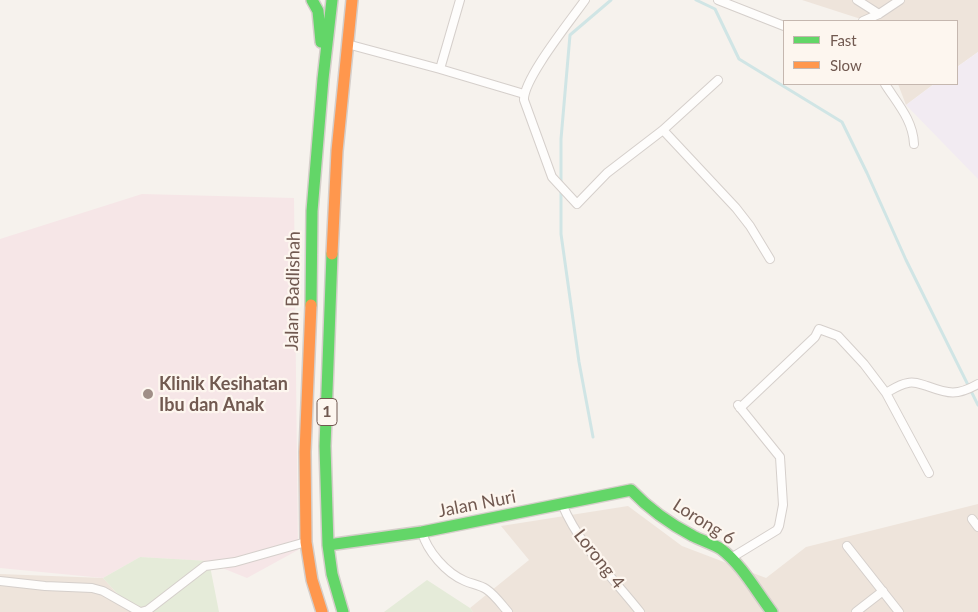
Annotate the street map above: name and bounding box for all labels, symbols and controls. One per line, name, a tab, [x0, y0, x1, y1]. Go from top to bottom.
legend	[783, 20, 958, 85]
text: Fast	[830, 31, 857, 49]
text: Slow	[830, 56, 862, 74]
street label: Jalan Badlishah	[281, 231, 305, 351]
place label: Klinik Kesihatan Ibu dan Anak	[159, 373, 288, 416]
marker: Klinik Kesihatan Ibu dan Anak	[141, 387, 155, 401]
road number: 1	[317, 398, 337, 426]
street label: Jalan Nuri	[436, 486, 518, 522]
street label: Lorong 6	[669, 494, 739, 550]
street label: Lorong 4	[569, 525, 629, 593]

